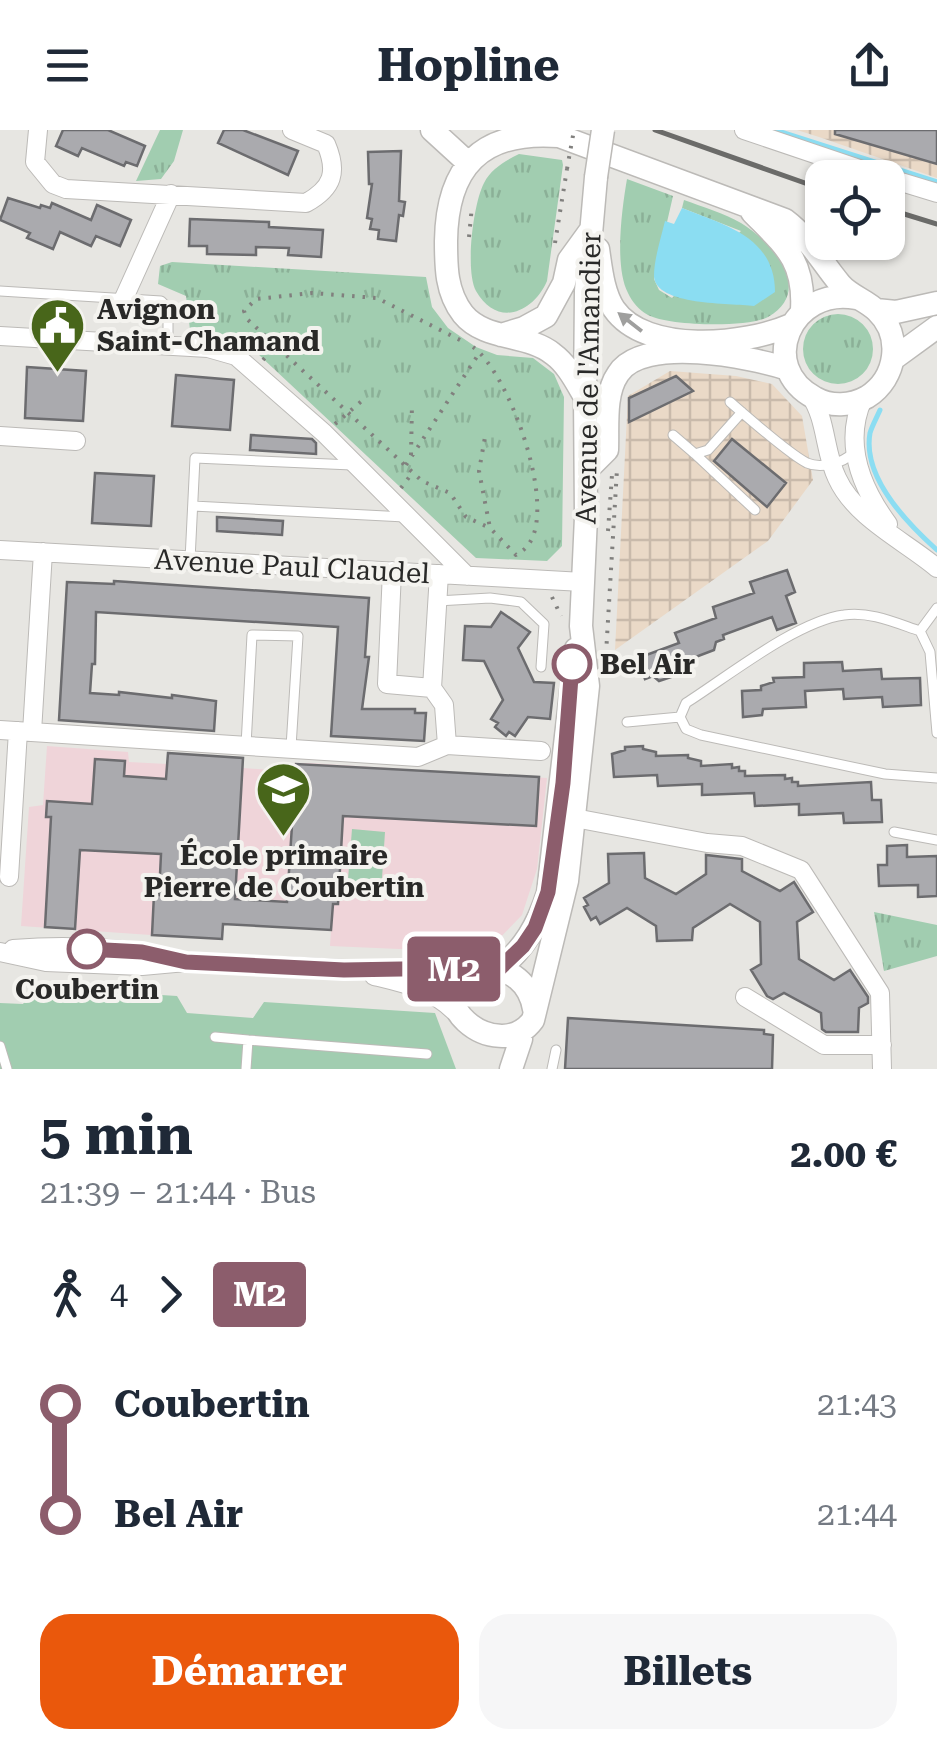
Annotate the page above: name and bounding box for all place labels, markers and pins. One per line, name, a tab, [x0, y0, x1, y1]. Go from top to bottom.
place label: Avignon Saint-Chamand	[97, 293, 320, 358]
public building icon: Avignon Saint-Chamand	[28, 295, 88, 374]
marker: Bel Air	[553, 645, 591, 683]
place label: Bel Air	[600, 648, 696, 681]
school or university icon: École primaire Pierre de Coubertin	[254, 759, 314, 838]
place label: École primaire Pierre de Coubertin	[144, 838, 425, 904]
marker: Coubertin	[68, 930, 106, 968]
place label: Coubertin	[15, 973, 159, 1006]

